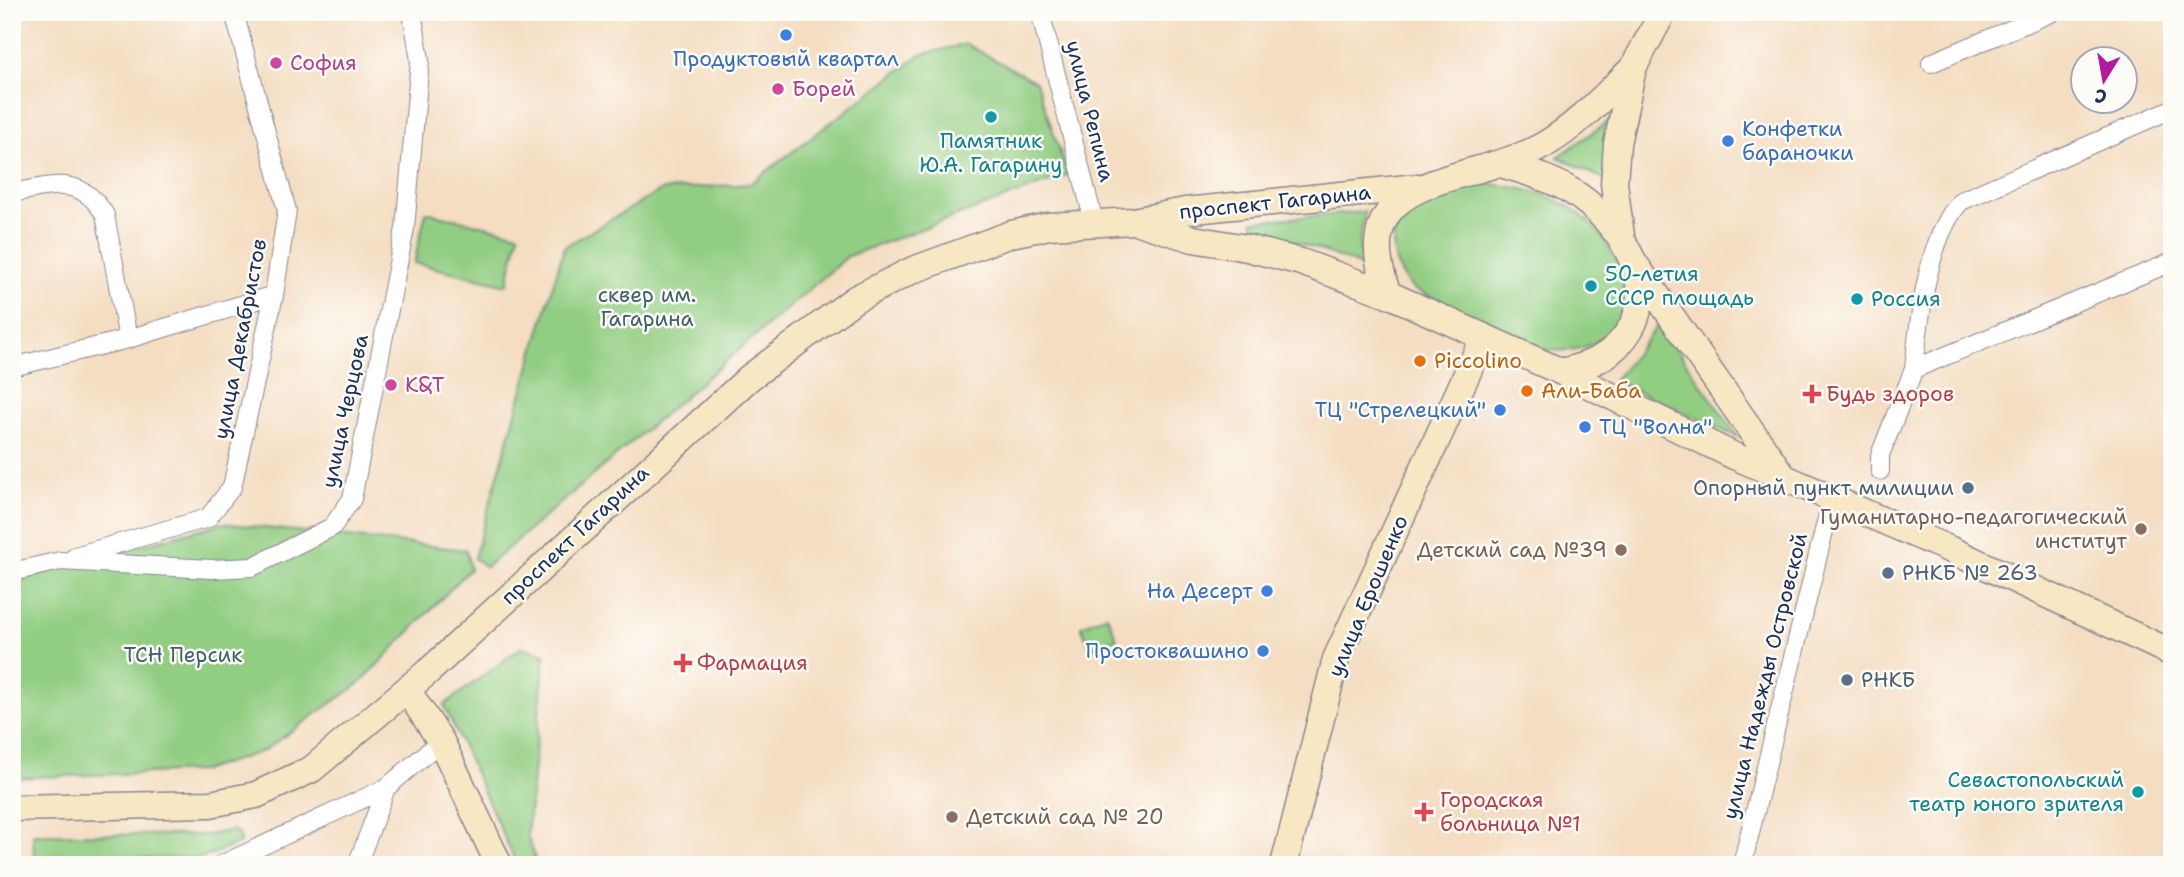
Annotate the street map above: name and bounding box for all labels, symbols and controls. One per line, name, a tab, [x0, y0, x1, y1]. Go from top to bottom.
marker: Продуктовый квартал	[778, 27, 794, 43]
street label: улица Репина	[1059, 37, 1121, 185]
place label: Продуктовый квартал	[673, 45, 899, 73]
north arrow	[2068, 46, 2138, 116]
place label: София	[290, 49, 357, 77]
marker: София	[268, 55, 284, 71]
place label: Борей	[792, 75, 856, 103]
marker: Борей	[770, 81, 786, 97]
text: С	[2093, 83, 2109, 110]
marker: Памятник Ю.А. Гагарину	[983, 109, 999, 125]
place label: Конфетки бараночки	[1742, 115, 1854, 167]
place label: Памятник Ю.А. Гагарину	[920, 127, 1062, 179]
marker: Конфетки бараночки	[1720, 133, 1736, 149]
street label: проспект Гагарина	[1178, 178, 1372, 226]
street label: улица Декабристов	[207, 236, 273, 442]
place label: 50-летия СССР площадь	[1605, 260, 1754, 312]
marker: 50-летия СССР площадь	[1583, 278, 1599, 294]
park label: сквер им. Гагарина	[598, 281, 696, 333]
place label: Россия	[1871, 285, 1941, 313]
marker: Россия	[1849, 291, 1865, 307]
street label: улица Черцова	[315, 332, 375, 490]
place label: Piccolino	[1434, 347, 1522, 375]
marker: Piccolino	[1412, 353, 1428, 369]
place label: К&Т	[405, 371, 445, 399]
marker: К&Т	[383, 377, 399, 393]
place label: Али-Баба	[1541, 377, 1641, 405]
place label: Будь здоров	[1826, 380, 1954, 408]
marker: Али-Баба	[1519, 383, 1535, 399]
marker: Будь здоров	[1804, 386, 1820, 402]
place label: ТЦ "Стрелецкий"	[1314, 396, 1486, 424]
marker: ТЦ "Стрелецкий"	[1492, 402, 1508, 418]
place label: ТЦ "Волна"	[1599, 413, 1712, 441]
marker: ТЦ "Волна"	[1577, 419, 1593, 435]
street label: проспект Гагарина	[495, 459, 655, 611]
place label: Опорный пункт милиции	[1693, 474, 1954, 502]
marker: Опорный пункт милиции	[1960, 480, 1976, 496]
place label: Гуманитарно-педагогический институт	[1820, 503, 2127, 555]
street label: улица Ерошенко	[1321, 511, 1415, 681]
marker: Гуманитарно-педагогический институт	[2133, 521, 2149, 537]
street label: улица Надежды Островской	[1716, 530, 1814, 822]
place label: Детский сад №39	[1417, 536, 1607, 564]
marker: Детский сад №39	[1613, 542, 1629, 558]
place label: РНКБ № 263	[1902, 559, 2038, 587]
marker: РНКБ № 263	[1880, 565, 1896, 581]
place label: На Десерт	[1147, 577, 1253, 605]
marker: На Десерт	[1259, 583, 1275, 599]
place label: Простоквашино	[1085, 637, 1249, 665]
park label: ТСН Персик	[124, 641, 242, 669]
marker: Простоквашино	[1255, 643, 1271, 659]
place label: Фармация	[697, 649, 808, 677]
marker: Фармация	[675, 655, 691, 671]
place label: РНКБ	[1861, 666, 1915, 694]
marker: РНКБ	[1839, 672, 1855, 688]
place label: Севастопольский театр юного зрителя	[1909, 766, 2124, 818]
marker: Севастопольский театр юного зрителя	[2130, 784, 2146, 800]
place label: Городская больница №1	[1440, 786, 1581, 838]
marker: Городская больница №1	[1414, 802, 1434, 822]
place label: Детский сад № 20	[966, 803, 1164, 831]
marker: Детский сад № 20	[944, 809, 960, 825]

